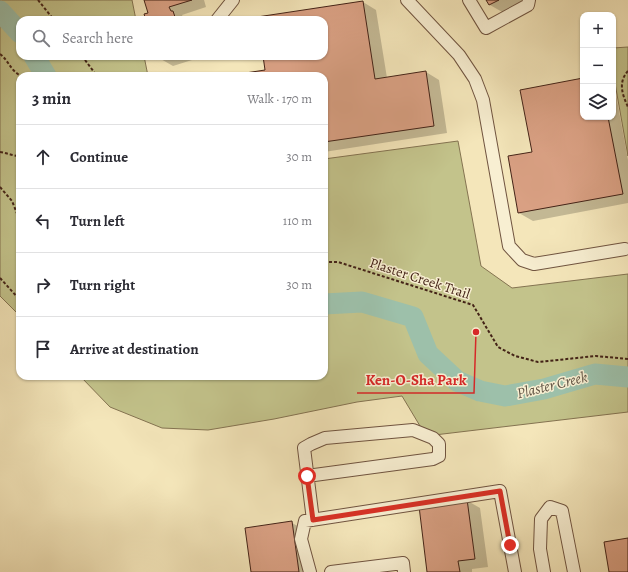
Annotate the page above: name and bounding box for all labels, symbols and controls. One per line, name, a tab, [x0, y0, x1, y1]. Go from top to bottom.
map controls	[580, 12, 616, 120]
button: +	[580, 12, 616, 48]
search box	[16, 16, 328, 60]
icon: search	[30, 27, 52, 49]
text: Search here	[62, 28, 133, 48]
button: −	[580, 48, 616, 84]
button: layers	[580, 84, 616, 120]
text: 3 min	[32, 87, 71, 110]
text: Walk · 170 m	[247, 90, 312, 107]
icon: ahead	[32, 146, 54, 168]
text: Continue	[70, 147, 128, 167]
text: 30 m	[286, 148, 312, 165]
icon: left	[32, 210, 54, 232]
text: Turn left	[70, 211, 125, 231]
text: 110 m	[283, 212, 312, 229]
street label: Plaster Creek Trail	[367, 253, 473, 304]
icon: right	[32, 274, 54, 296]
text: Turn right	[70, 275, 135, 295]
text: 30 m	[286, 276, 312, 293]
icon: arrive	[32, 338, 54, 360]
text: Arrive at destination	[70, 339, 199, 359]
callout: Ken-O-Sha Park	[357, 366, 474, 393]
water label: Plaster Creek	[515, 366, 590, 403]
text: Ken-O-Sha Park	[366, 370, 467, 390]
route start	[298, 467, 316, 485]
route end	[501, 536, 519, 554]

